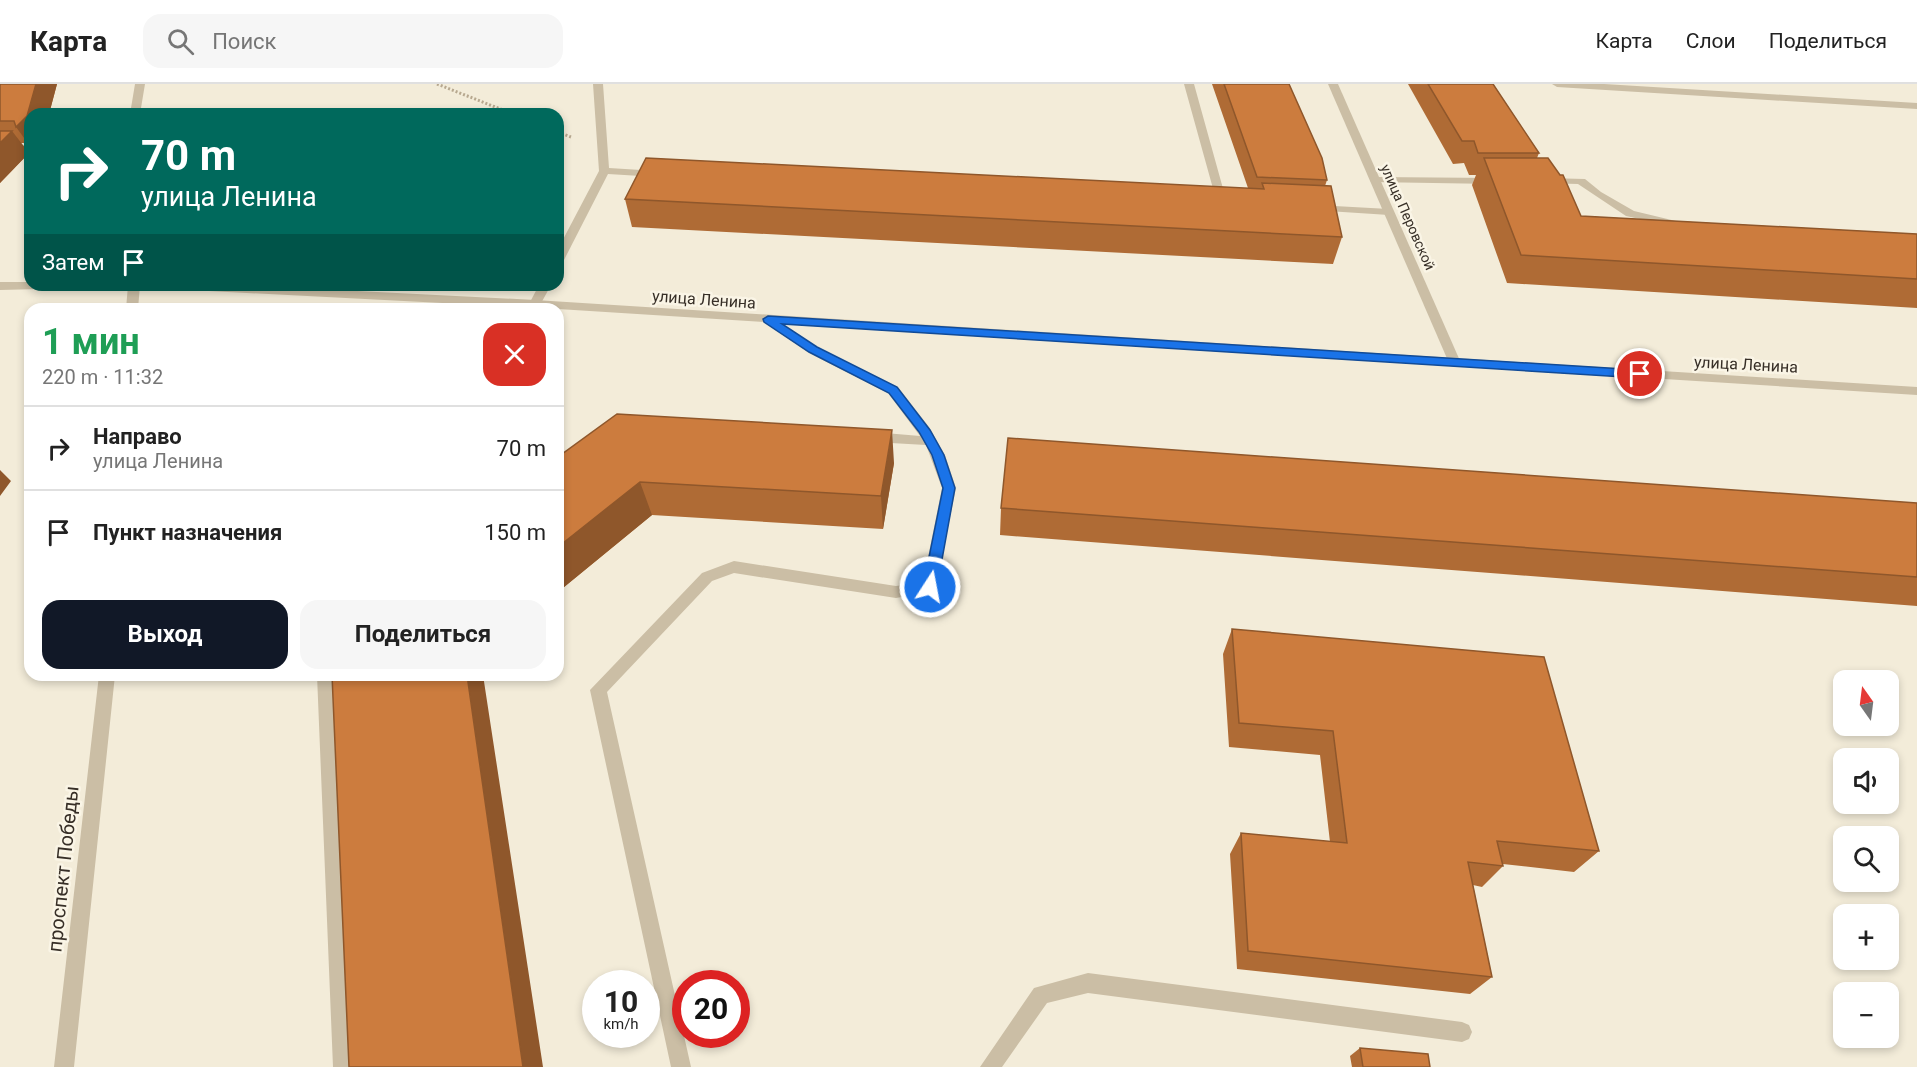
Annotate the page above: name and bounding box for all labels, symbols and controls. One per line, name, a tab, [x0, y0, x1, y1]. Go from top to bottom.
search box	[143, 14, 563, 68]
text: Карта	[30, 25, 107, 58]
icon: search	[164, 25, 197, 58]
text: Поиск	[212, 29, 277, 54]
text: Карта	[1596, 29, 1653, 53]
text: Слои	[1686, 29, 1736, 53]
text: Поделиться	[1769, 29, 1887, 53]
text: 70 m	[141, 131, 236, 180]
icon: right	[42, 132, 120, 210]
street label: улица Перовской	[1378, 162, 1438, 272]
text: улица Ленина	[141, 181, 317, 213]
icon: arrive	[117, 246, 150, 279]
text: Затем	[42, 250, 105, 275]
street label: улица Ленина	[651, 286, 757, 313]
text: 1 мин	[42, 321, 140, 363]
button: close	[483, 323, 546, 386]
pin	[1614, 348, 1665, 399]
street label: улица Ленина	[1694, 352, 1798, 377]
icon: arrive	[1623, 357, 1656, 390]
text: 220 m · 11:32	[42, 365, 163, 389]
text: Направо	[93, 424, 182, 449]
icon: right	[42, 432, 75, 465]
text: 70 m	[497, 436, 546, 461]
text: улица Ленина	[93, 449, 223, 473]
icon: arrive	[42, 516, 75, 549]
text: Пункт назначения	[93, 520, 282, 545]
text: 150 m	[484, 520, 546, 545]
position arrow	[898, 555, 962, 619]
button: Выход	[42, 600, 288, 669]
button: Поделиться	[300, 600, 546, 669]
north arrow	[1833, 670, 1899, 736]
map controls	[1833, 670, 1899, 1048]
button: sound	[1833, 748, 1899, 814]
street label: проспект Победы	[42, 785, 84, 953]
button: search	[1833, 826, 1899, 892]
button: +	[1833, 904, 1899, 970]
speed limit sign: 20	[672, 970, 750, 1048]
button: −	[1833, 982, 1899, 1048]
text: 10	[604, 984, 638, 1019]
text: km/h	[603, 1015, 639, 1033]

